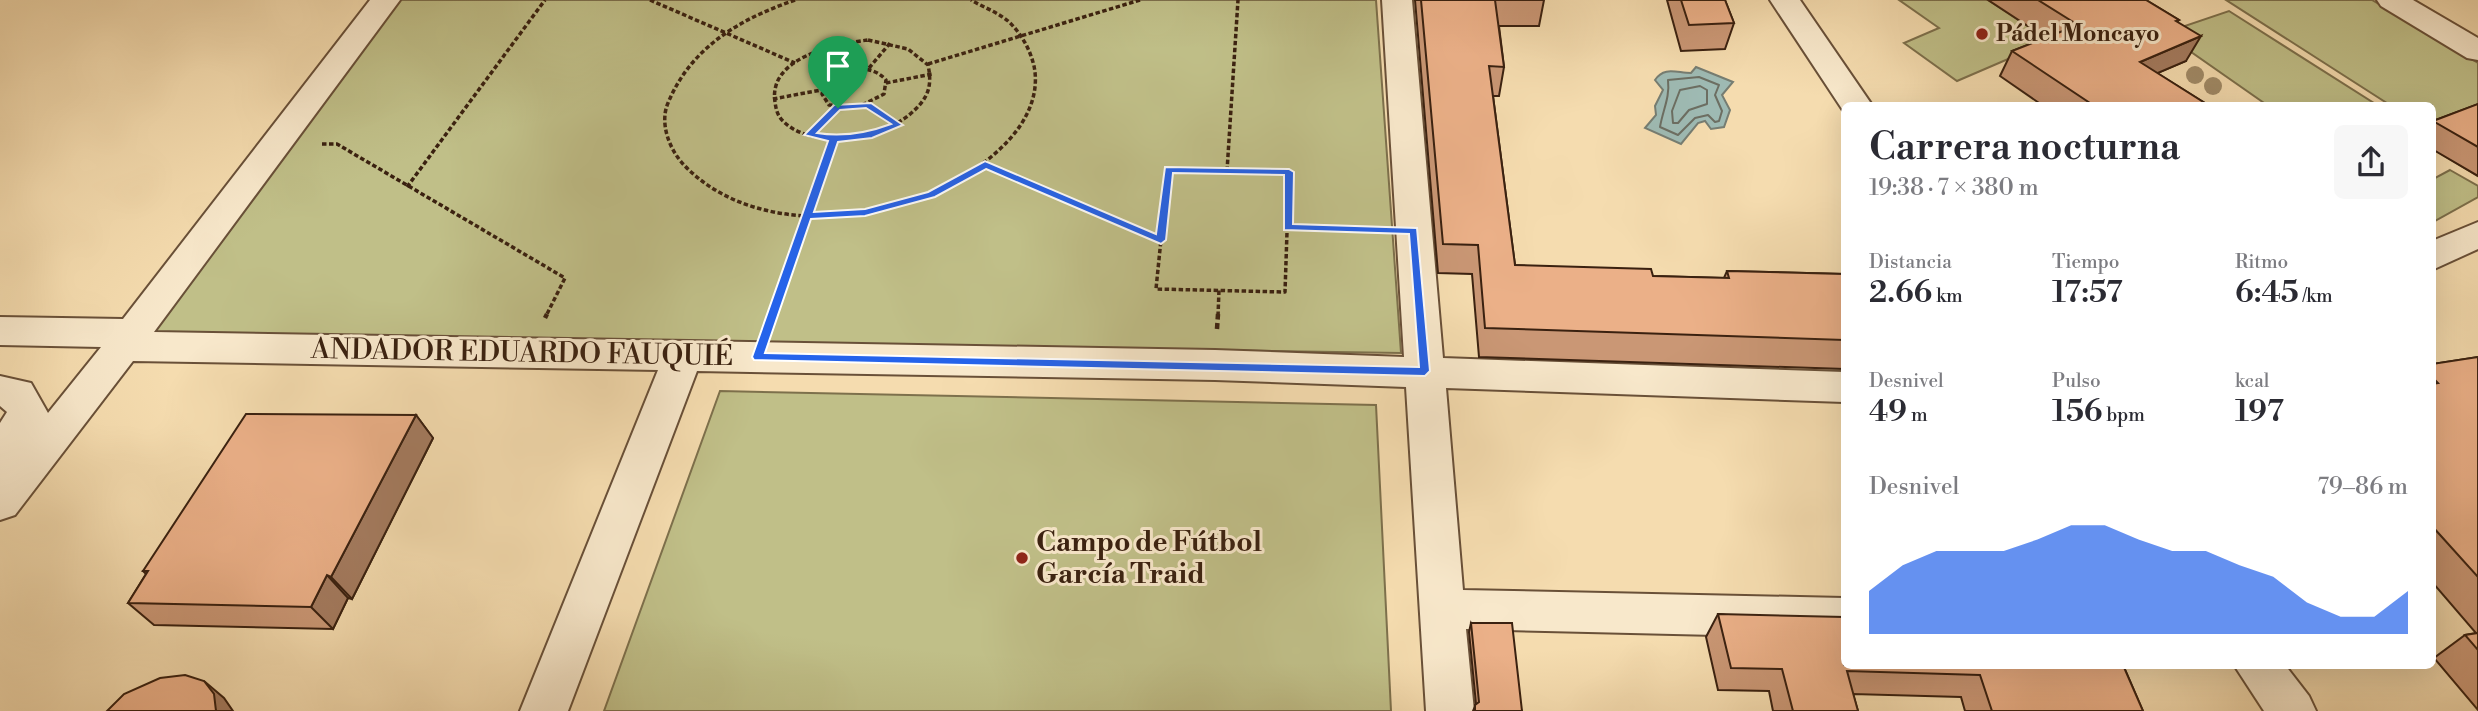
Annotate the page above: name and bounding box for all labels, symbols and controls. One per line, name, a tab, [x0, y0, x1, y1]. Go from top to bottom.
place label: Pádel Moncayo	[1996, 20, 2160, 48]
marker: Pádel Moncayo	[1974, 26, 1990, 42]
pin	[808, 36, 868, 108]
icon: arrive	[819, 47, 857, 85]
text: Carrera nocturna	[1869, 124, 2180, 171]
button: share	[2334, 125, 2408, 199]
text: 19:38 · 7 × 380 m	[1869, 174, 2039, 202]
text: Distancia	[1869, 250, 1952, 274]
text: Tiempo	[2052, 250, 2119, 274]
text: Ritmo	[2235, 250, 2288, 274]
text: 2.66	[1869, 274, 1932, 312]
text: 17:57	[2052, 274, 2123, 312]
text: 6:45	[2235, 274, 2299, 312]
text: km	[1932, 284, 1963, 308]
text: /km	[2299, 284, 2333, 308]
street label: ANDADOR EDUARDO FAUQUIÉ	[310, 330, 734, 374]
text: Desnivel	[1869, 369, 1944, 393]
text: Pulso	[2052, 369, 2101, 393]
text: kcal	[2235, 369, 2269, 393]
text: 49	[1869, 393, 1907, 431]
text: 156	[2052, 393, 2103, 431]
text: 197	[2235, 393, 2284, 431]
text: m	[1907, 403, 1928, 427]
text: bpm	[2103, 403, 2145, 427]
text: Desnivel	[1869, 473, 1959, 501]
text: 79–86 m	[2318, 473, 2408, 501]
place label: Campo de Fútbol García Traid	[1036, 525, 1262, 592]
marker: Campo de Fútbol García Traid	[1014, 550, 1030, 566]

